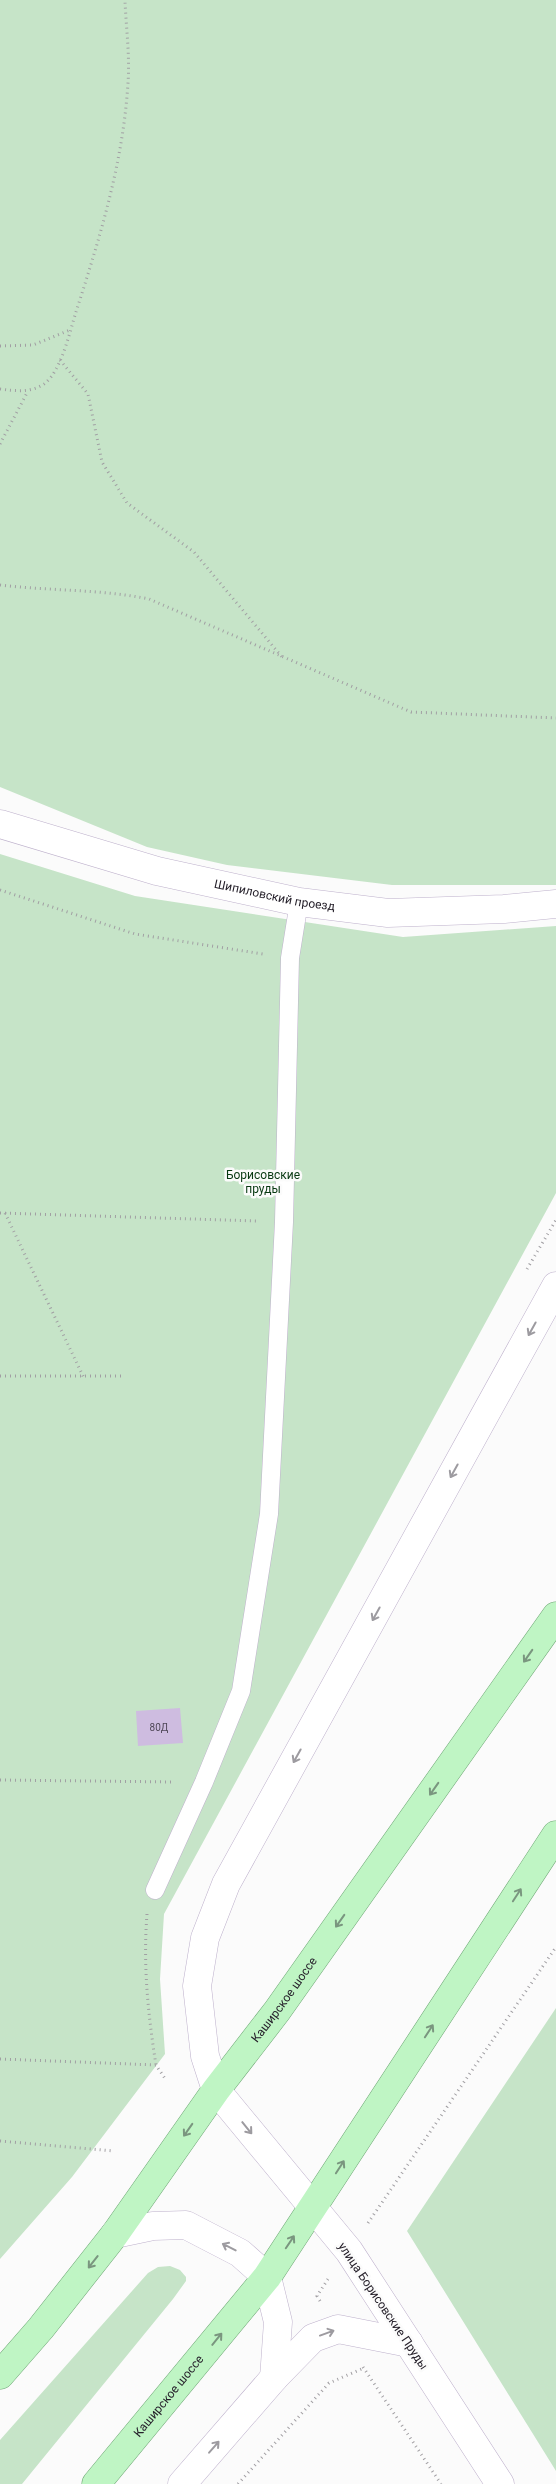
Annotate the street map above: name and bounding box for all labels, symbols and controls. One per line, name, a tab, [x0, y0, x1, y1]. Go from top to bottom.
street label: Шипиловский проезд	[213, 877, 336, 913]
park label: Борисовские пруды	[226, 1168, 300, 1196]
one-way arrow	[527, 1321, 537, 1336]
one-way arrow	[449, 1464, 459, 1479]
one-way arrow	[370, 1606, 380, 1620]
one-way arrow	[523, 1649, 533, 1663]
house number: 80Д	[150, 1722, 169, 1733]
one-way arrow	[292, 1748, 301, 1763]
one-way arrow	[429, 1781, 439, 1795]
one-way arrow	[512, 1888, 522, 1902]
one-way arrow	[335, 1914, 345, 1928]
street label: Каширское шоссе	[248, 1954, 320, 2045]
one-way arrow	[424, 2024, 434, 2038]
one-way arrow	[242, 2121, 253, 2134]
one-way arrow	[183, 2123, 193, 2137]
one-way arrow	[335, 2160, 345, 2174]
one-way arrow	[285, 2236, 295, 2250]
street label: улица Борисовские Пруды	[335, 2240, 431, 2372]
one-way arrow	[221, 2242, 236, 2252]
one-way arrow	[88, 2255, 99, 2268]
one-way arrow	[319, 2328, 334, 2337]
one-way arrow	[212, 2333, 223, 2346]
street label: Каширское шоссе	[131, 2352, 206, 2440]
one-way arrow	[208, 2441, 219, 2454]

